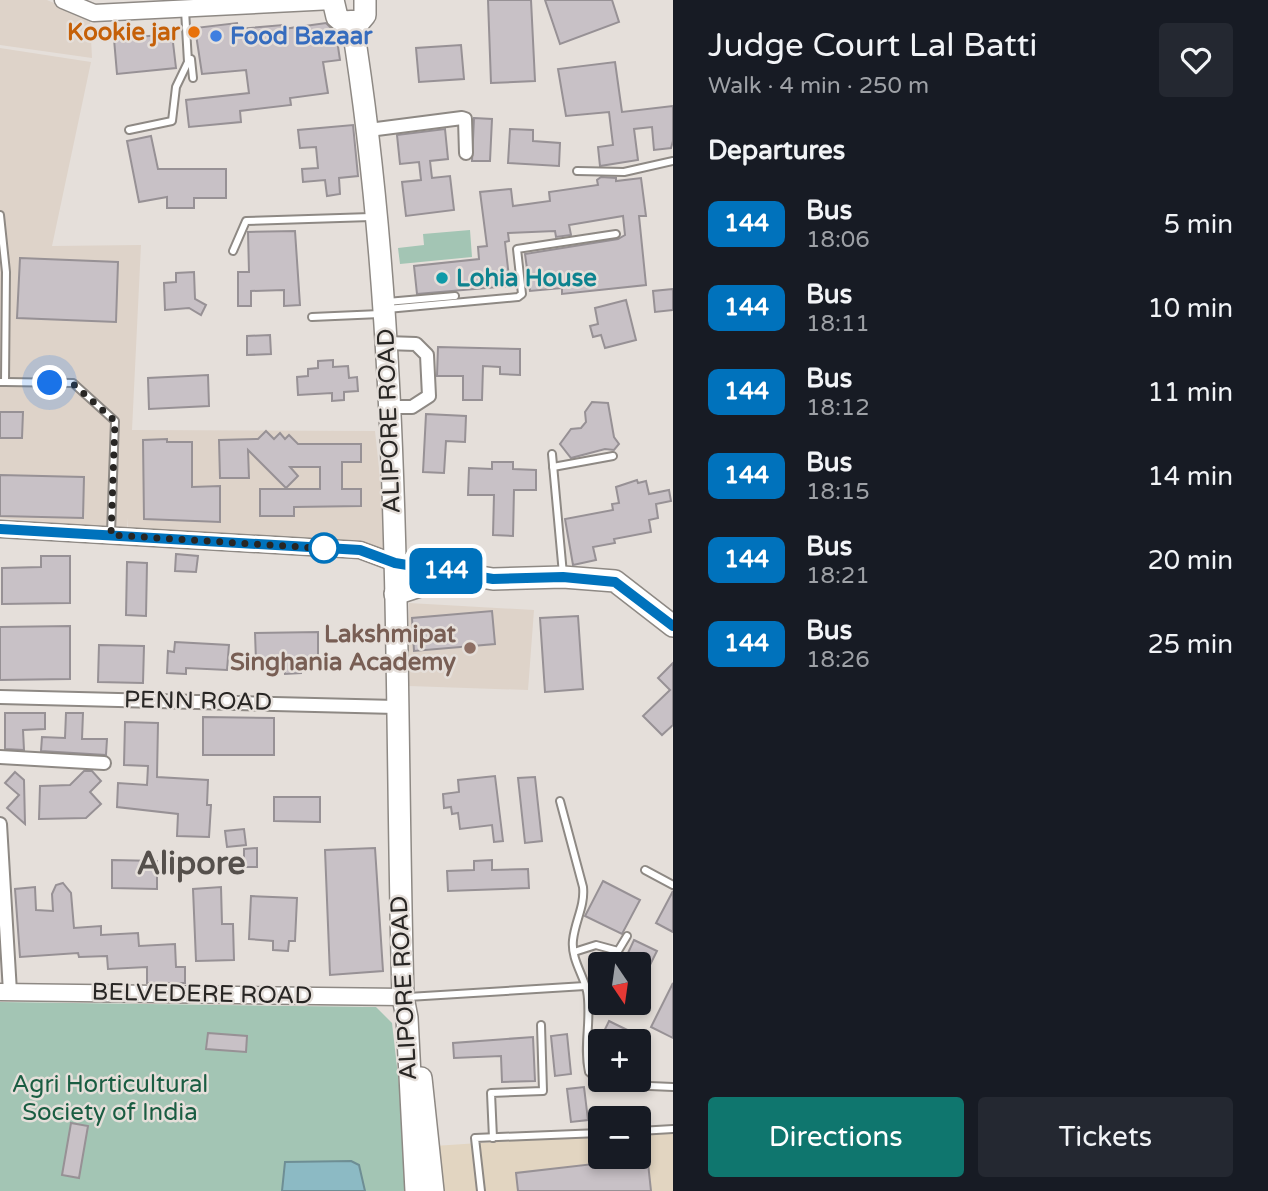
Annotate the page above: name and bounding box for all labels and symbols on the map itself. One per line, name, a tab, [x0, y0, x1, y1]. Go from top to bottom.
place label: Kookie jar	[67, 18, 181, 47]
place label: Food Bazaar	[230, 22, 373, 51]
marker: Kookie jar	[186, 24, 202, 40]
marker: Food Bazaar	[208, 28, 224, 44]
place label: Lohia House	[456, 264, 597, 293]
marker: Lohia House	[434, 270, 450, 286]
street label: ALIPORE ROAD	[371, 328, 407, 514]
your location	[32, 365, 67, 400]
unlabelled marker	[309, 533, 339, 563]
line badge: 144	[406, 548, 486, 594]
place label: Lakshmipat Singhania Academy	[230, 620, 457, 677]
marker: Lakshmipat Singhania Academy	[462, 640, 478, 656]
street label: PENN ROAD	[124, 685, 272, 717]
district label: Alipore	[136, 845, 246, 883]
street label: ALIPORE ROAD	[385, 895, 423, 1081]
north arrow	[588, 952, 651, 1015]
street label: BELVEDERE ROAD	[91, 978, 313, 1010]
park label: Agri Horticultural Society of India	[12, 1070, 208, 1127]

